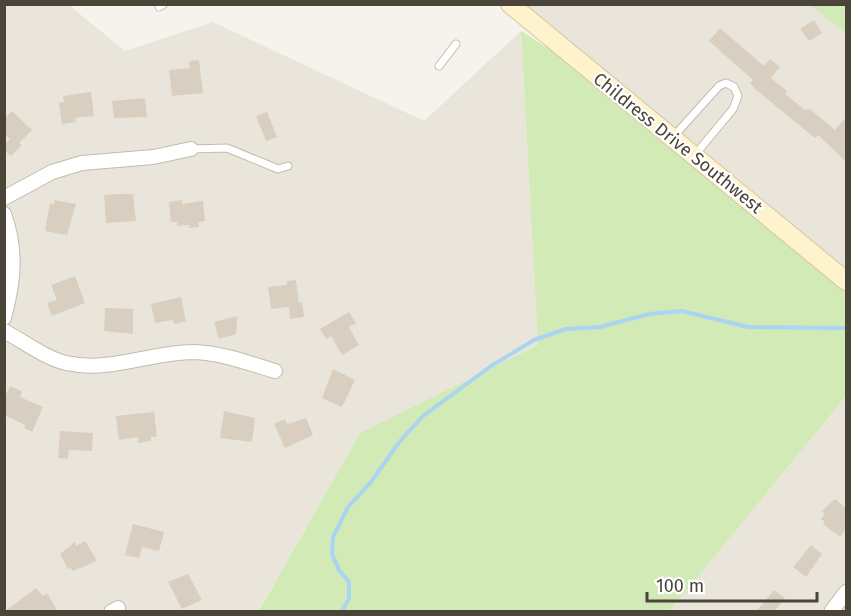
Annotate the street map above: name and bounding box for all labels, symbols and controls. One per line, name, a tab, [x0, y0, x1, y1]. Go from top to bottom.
street label: Childress Drive Southwest	[589, 68, 768, 218]
scale bar	[647, 565, 816, 603]
text: 100 m	[656, 575, 704, 597]

